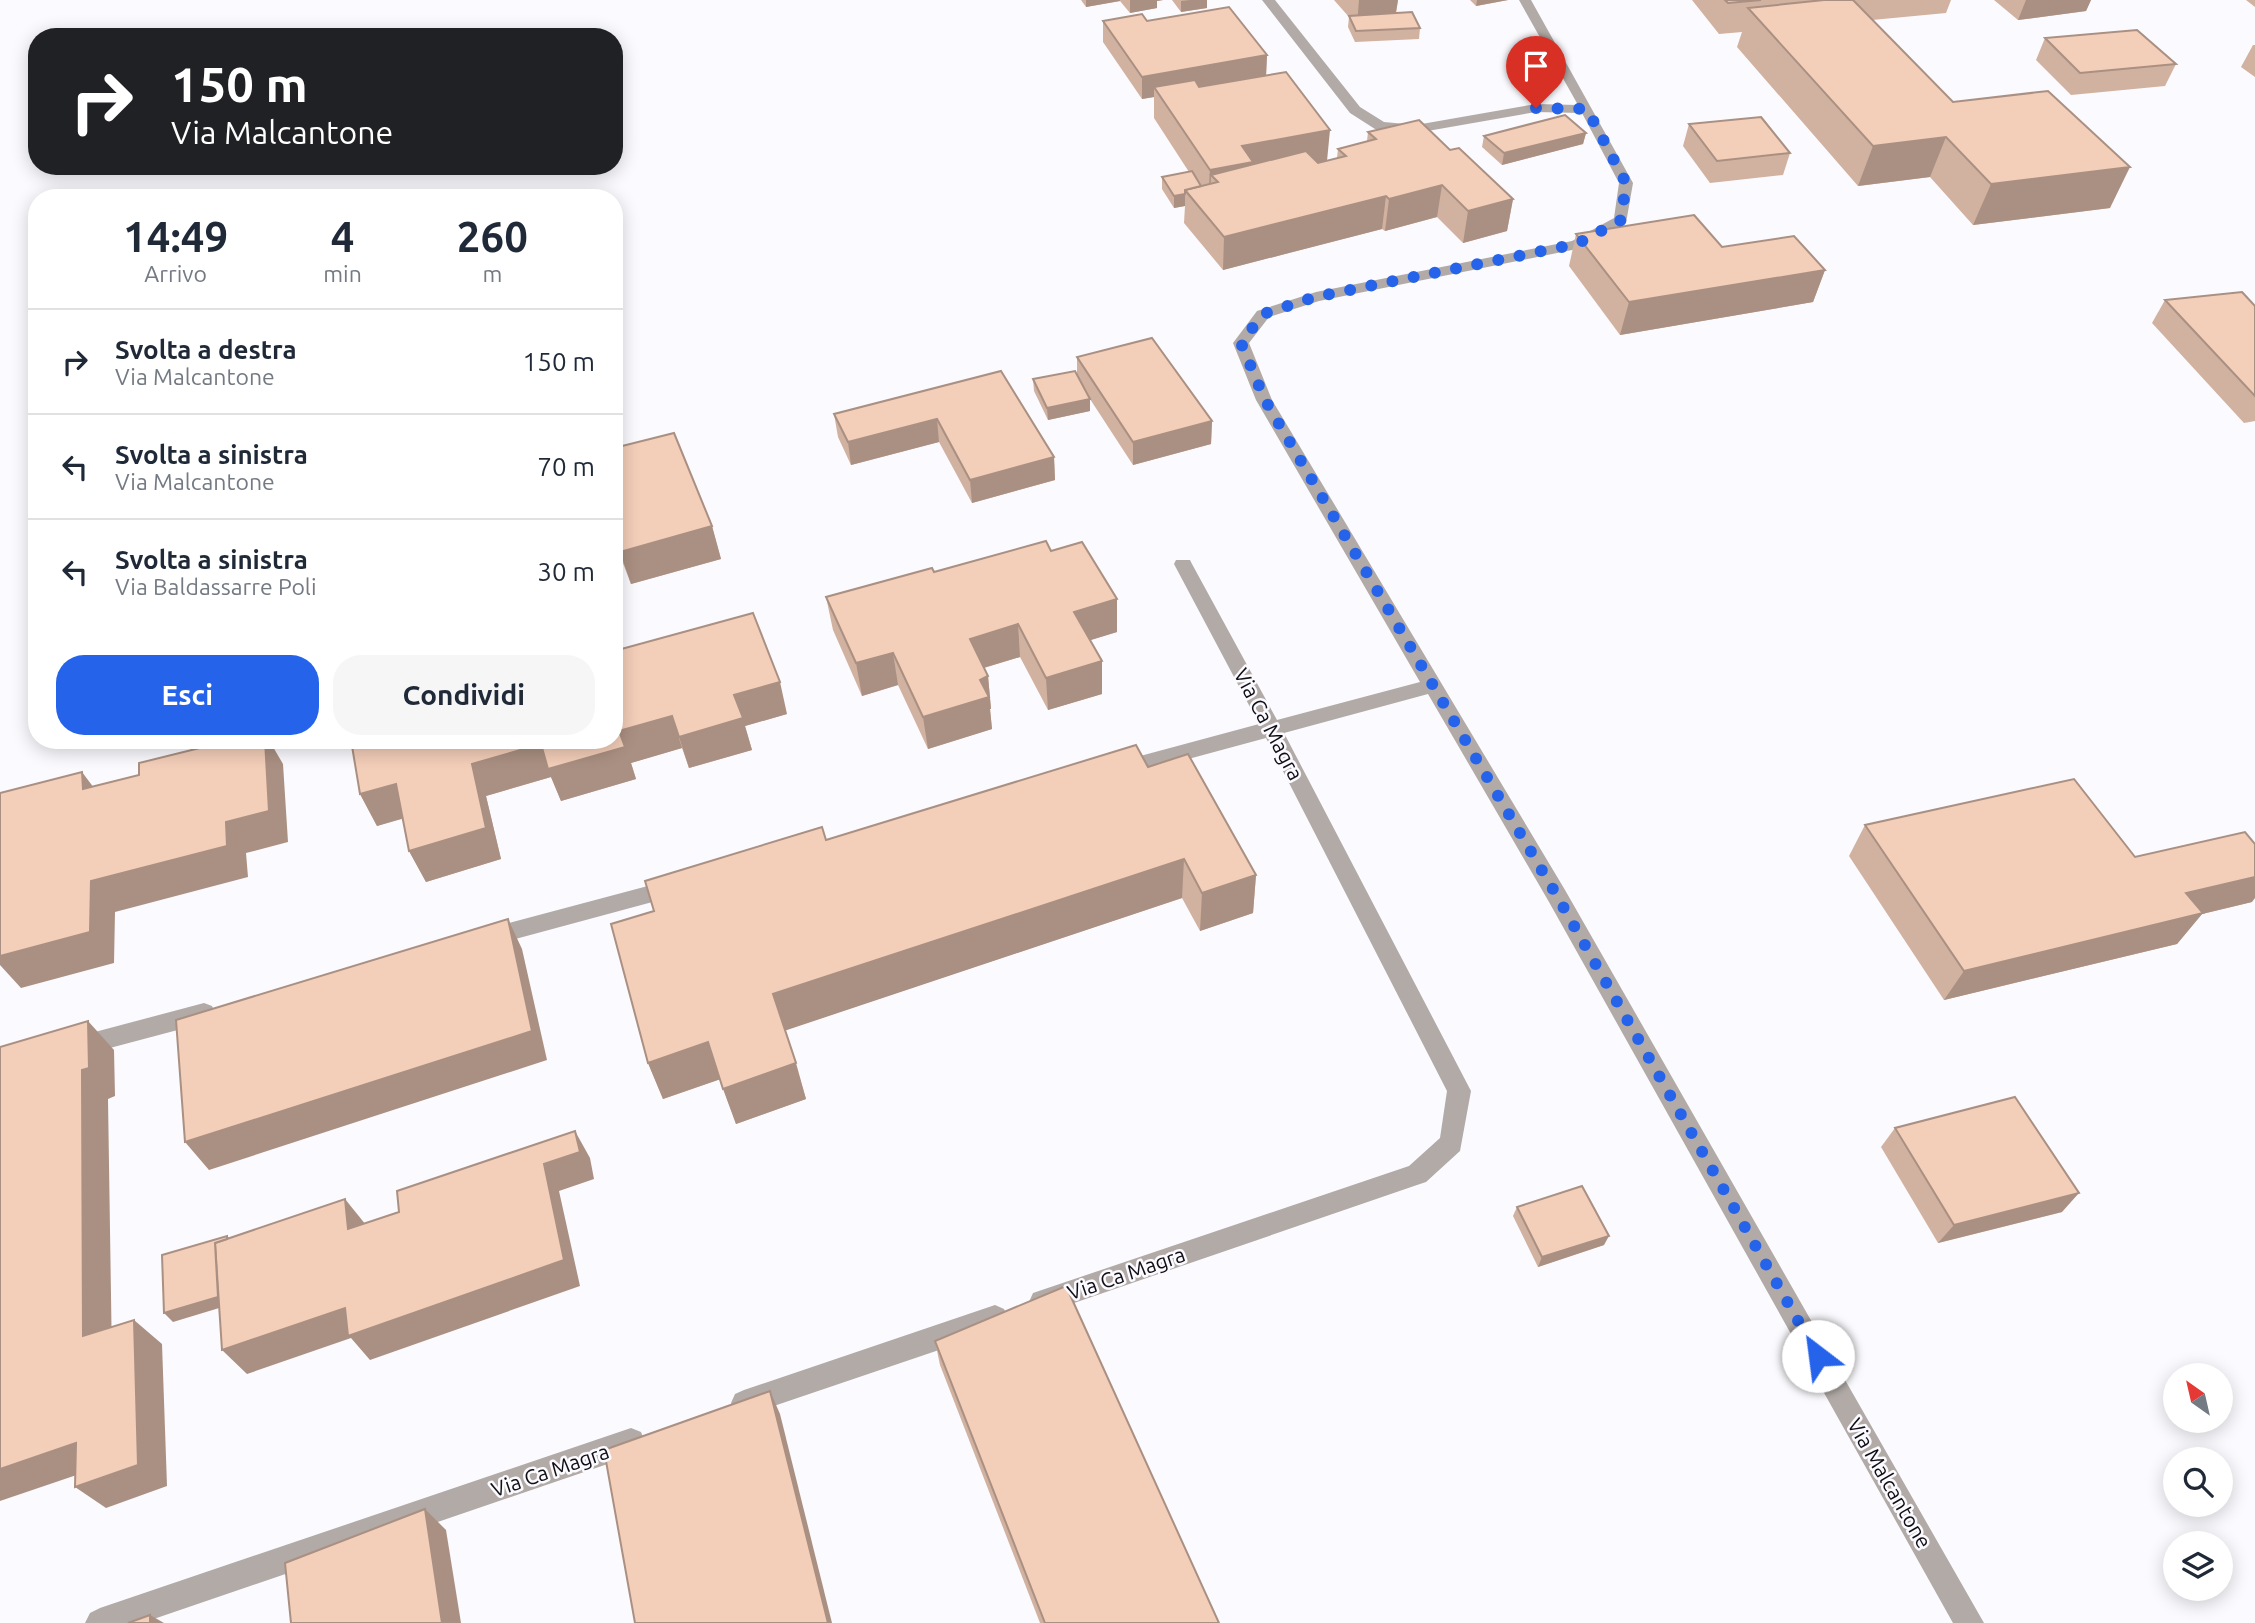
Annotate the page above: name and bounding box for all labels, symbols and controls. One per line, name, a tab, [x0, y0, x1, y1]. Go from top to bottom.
pin	[1506, 36, 1566, 108]
icon: arrive	[1517, 47, 1555, 85]
icon: right	[56, 56, 147, 147]
text: 150 m	[171, 56, 308, 111]
text: Via Malcantone	[171, 114, 393, 150]
text: 14:49	[123, 213, 228, 260]
text: 4	[331, 213, 354, 260]
text: 260	[457, 213, 528, 260]
text: Arrivo	[144, 261, 207, 286]
text: min	[323, 261, 362, 286]
text: m	[482, 261, 502, 286]
text: Svolta a destra	[115, 335, 297, 364]
icon: right	[56, 343, 94, 381]
text: 150 m	[523, 347, 595, 376]
text: Via Malcantone	[115, 364, 275, 389]
text: Svolta a sinistra	[115, 440, 308, 469]
icon: left	[56, 448, 94, 486]
text: 70 m	[537, 452, 595, 481]
text: Via Malcantone	[115, 469, 275, 494]
text: Svolta a sinistra	[115, 545, 308, 574]
icon: left	[56, 553, 94, 591]
text: 30 m	[537, 557, 595, 586]
text: Via Baldassarre Poli	[115, 574, 316, 599]
button: Esci	[56, 655, 319, 735]
button: Condividi	[333, 655, 595, 735]
street label: Via Ca Magra	[1230, 664, 1308, 784]
street label: Via Ca Magra	[1064, 1242, 1188, 1304]
position arrow	[1781, 1319, 1855, 1393]
north arrow	[2163, 1363, 2233, 1433]
map controls	[2163, 1363, 2233, 1601]
street label: Via Malcantone	[1843, 1414, 1937, 1552]
street label: Via Ca Magra	[488, 1439, 612, 1501]
button: search	[2163, 1447, 2233, 1517]
button: layers	[2163, 1531, 2233, 1601]

